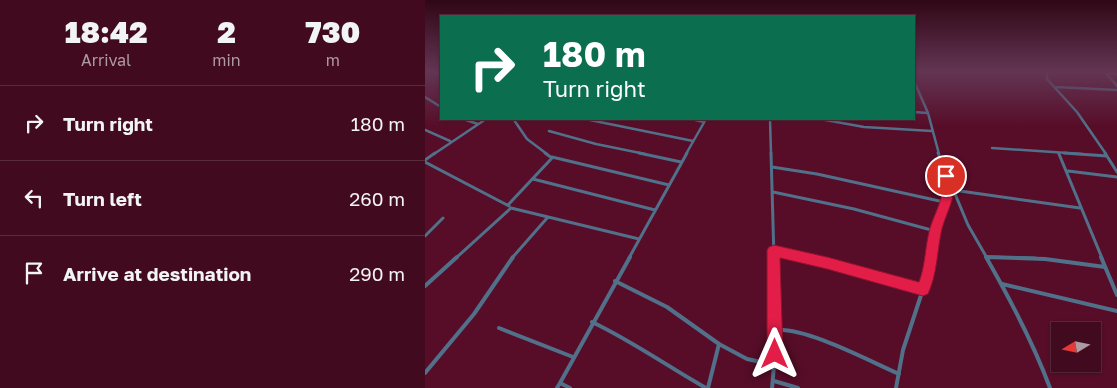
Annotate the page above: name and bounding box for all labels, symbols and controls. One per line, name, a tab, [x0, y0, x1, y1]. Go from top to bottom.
text: 18:42	[65, 14, 148, 50]
text: 2	[217, 14, 236, 50]
text: 730	[305, 14, 360, 50]
text: 180 m	[543, 33, 646, 75]
icon: right	[460, 35, 525, 100]
text: Arrival	[81, 50, 131, 70]
text: min	[212, 50, 241, 70]
text: m	[326, 50, 340, 70]
text: Turn right	[543, 75, 646, 102]
icon: right	[20, 109, 48, 137]
text: Turn right	[63, 112, 153, 135]
text: 180 m	[351, 112, 405, 135]
pin	[925, 155, 967, 197]
icon: arrive	[932, 162, 960, 190]
icon: left	[20, 184, 48, 212]
text: Turn left	[63, 187, 142, 210]
text: 260 m	[349, 187, 405, 210]
icon: arrive	[20, 259, 48, 287]
text: Arrive at destination	[63, 262, 251, 285]
text: 290 m	[349, 262, 405, 285]
north arrow	[1051, 322, 1101, 372]
map controls	[1051, 322, 1101, 372]
position arrow	[748, 327, 800, 379]

